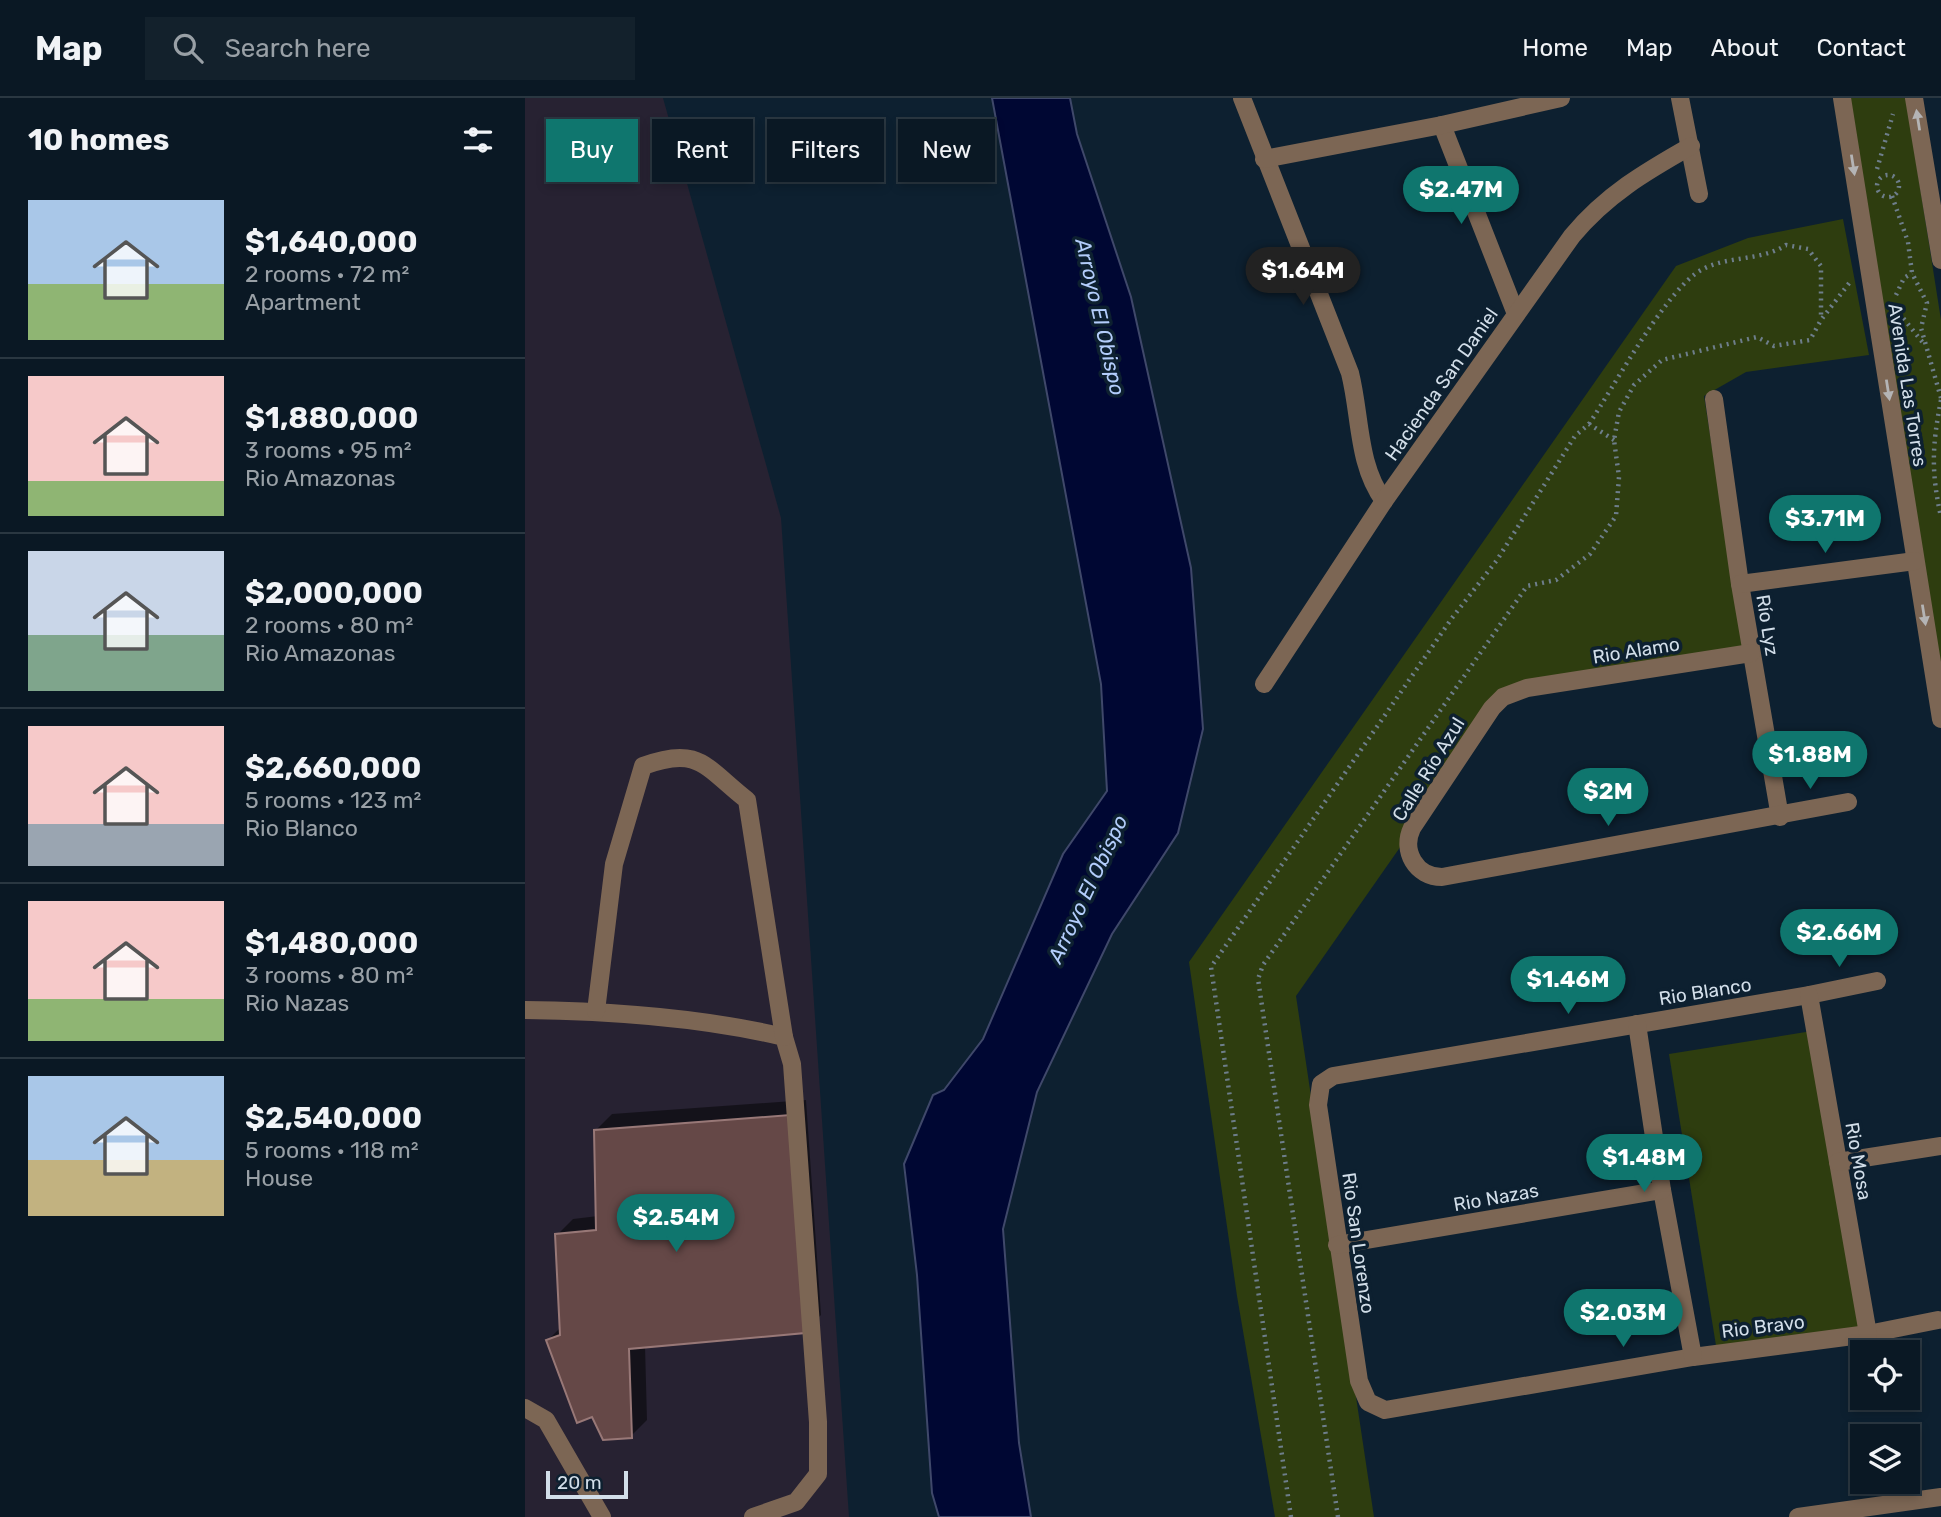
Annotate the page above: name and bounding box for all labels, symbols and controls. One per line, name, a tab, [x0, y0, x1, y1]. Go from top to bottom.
search box	[145, 17, 635, 80]
text: Map	[35, 29, 103, 68]
icon: search	[169, 29, 207, 67]
text: Search here	[225, 33, 370, 64]
text: Home	[1522, 34, 1588, 62]
text: Map	[1626, 34, 1673, 62]
text: About	[1711, 34, 1779, 62]
text: Contact	[1817, 34, 1906, 62]
one-way arrow	[1912, 109, 1923, 131]
chip: Buy	[546, 119, 638, 182]
chip: Rent	[652, 119, 753, 182]
chip: Filters	[767, 119, 884, 182]
chip: New	[898, 119, 995, 182]
icon: filters	[459, 121, 497, 159]
text: 10 homes	[28, 122, 169, 158]
one-way arrow	[1848, 155, 1859, 177]
pin: $2.47M	[1404, 166, 1518, 226]
text: $2.47M	[1419, 175, 1503, 203]
text: $1,640,000	[245, 224, 418, 260]
icon: home	[84, 228, 168, 312]
water label: Arroyo El Obispo	[1070, 235, 1131, 398]
pin: $1.64M	[1246, 248, 1360, 307]
text: $1.64M	[1262, 256, 1344, 284]
text: 2 rooms · 72 m²	[245, 260, 409, 288]
text: Apartment	[245, 288, 361, 316]
street label: Avenida Las Torres	[1883, 302, 1932, 468]
street label: Hacienda San Daniel	[1380, 303, 1503, 465]
one-way arrow	[1883, 379, 1894, 401]
text: $1,880,000	[245, 400, 418, 436]
icon: home	[84, 404, 168, 488]
text: 3 rooms · 95 m²	[245, 436, 412, 464]
text: Rio Amazonas	[245, 464, 396, 492]
pin: $3.71M	[1768, 496, 1882, 555]
text: $3.71M	[1785, 504, 1865, 532]
text: $2,000,000	[245, 575, 423, 611]
icon: home	[84, 579, 168, 663]
street label: Río Lyz	[1751, 593, 1784, 657]
one-way arrow	[1919, 604, 1930, 626]
text: 2 rooms · 80 m²	[245, 611, 413, 639]
street label: Rio Alamo	[1591, 632, 1681, 669]
text: Rio Amazonas	[245, 639, 396, 667]
street label: Calle Río Azul	[1387, 713, 1470, 825]
pin: $1.88M	[1753, 732, 1867, 791]
text: $1.88M	[1768, 740, 1852, 768]
text: $2,660,000	[245, 750, 421, 786]
icon: home	[84, 754, 168, 838]
pin: $2M	[1574, 768, 1642, 828]
text: $2M	[1583, 777, 1633, 805]
text: 5 rooms · 123 m²	[245, 786, 421, 814]
water label: Arroyo El Obispo	[1042, 811, 1133, 968]
text: Rio Blanco	[245, 814, 358, 842]
pin: $2.66M	[1782, 910, 1896, 969]
text: $2.66M	[1796, 918, 1882, 946]
text: $1,480,000	[245, 925, 418, 961]
icon: home	[84, 929, 168, 1013]
pin: $1.46M	[1511, 956, 1625, 1016]
text: 3 rooms · 80 m²	[245, 961, 414, 989]
text: $1.46M	[1527, 965, 1609, 993]
street label: Rio Blanco	[1657, 973, 1753, 1010]
text: Rio Nazas	[245, 989, 349, 1017]
text: $2,540,000	[245, 1100, 422, 1136]
icon: home	[84, 1104, 168, 1188]
street label: Rio Mosa	[1840, 1120, 1877, 1202]
pin: $1.48M	[1587, 1134, 1701, 1194]
text: 5 rooms · 118 m²	[245, 1136, 419, 1164]
text: $1.48M	[1602, 1143, 1686, 1171]
text: House	[245, 1164, 313, 1192]
street label: Rio San Lorenzo	[1337, 1171, 1380, 1315]
street label: Rio Nazas	[1452, 1179, 1541, 1216]
pin: $2.54M	[619, 1194, 733, 1254]
text: $2.54M	[633, 1203, 719, 1231]
pin: $2.03M	[1566, 1290, 1680, 1349]
text: $2.03M	[1580, 1298, 1666, 1326]
street label: Rio Bravo	[1720, 1310, 1806, 1343]
map controls	[1850, 1340, 1920, 1494]
button: locate	[1850, 1340, 1920, 1410]
button: layers	[1850, 1424, 1920, 1494]
scale bar	[546, 1468, 628, 1500]
text: 20 m	[557, 1471, 602, 1494]

